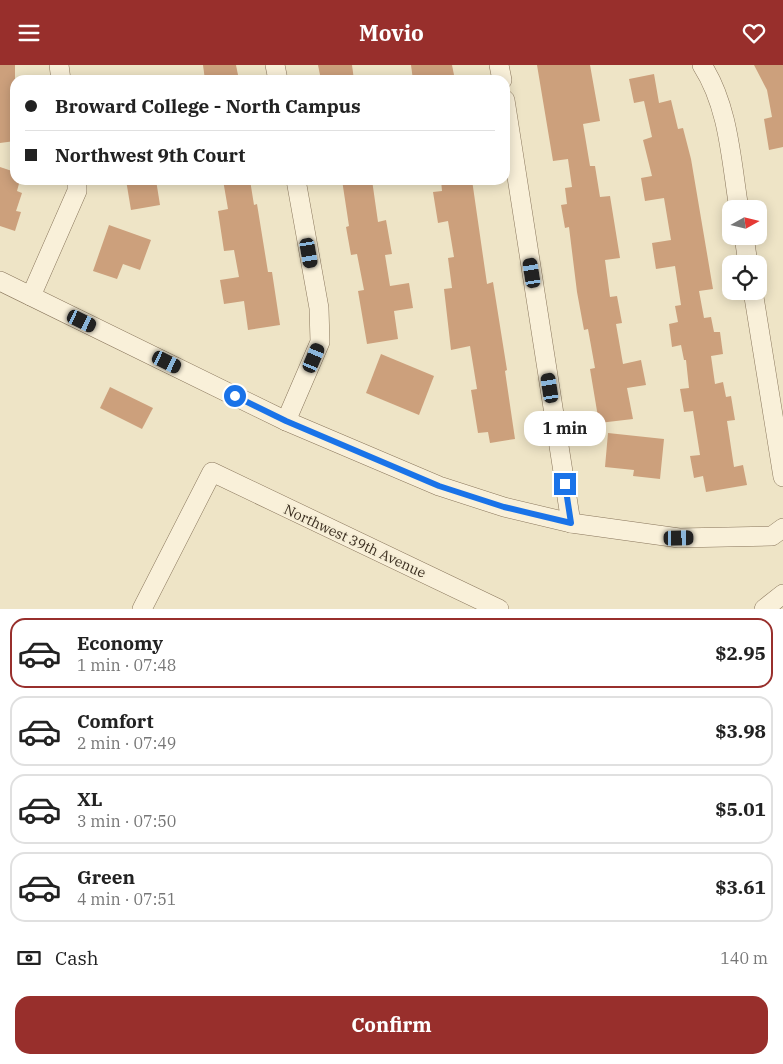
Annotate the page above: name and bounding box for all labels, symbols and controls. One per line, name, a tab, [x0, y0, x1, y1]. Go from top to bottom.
text: Movio	[359, 18, 424, 47]
icon: menu	[15, 19, 43, 47]
icon: heart	[740, 19, 768, 47]
text: Broward College - North Campus	[55, 94, 361, 118]
text: Northwest 9th Court	[55, 143, 245, 167]
north arrow	[722, 200, 768, 245]
map controls	[722, 200, 767, 300]
car	[299, 237, 318, 269]
button: locate	[722, 255, 767, 300]
car	[522, 257, 541, 289]
car	[65, 308, 98, 334]
car	[301, 341, 326, 375]
car	[150, 349, 183, 375]
car	[540, 372, 559, 404]
route start	[224, 385, 246, 407]
callout: 1 min	[524, 411, 606, 447]
text: 1 min	[543, 418, 587, 438]
route end	[554, 473, 576, 495]
street label: Northwest 39th Avenue	[281, 500, 429, 582]
car	[663, 530, 694, 546]
icon: car	[17, 631, 62, 676]
text: Economy	[77, 631, 163, 655]
text: $2.95	[715, 641, 766, 665]
text: 1 min · 07:48	[77, 655, 176, 675]
icon: car	[17, 709, 62, 754]
text: Comfort	[77, 709, 154, 733]
text: $3.98	[715, 719, 766, 743]
text: 2 min · 07:49	[77, 733, 176, 753]
icon: car	[17, 787, 62, 832]
text: XL	[77, 787, 103, 811]
text: $5.01	[715, 797, 766, 821]
text: 3 min · 07:50	[77, 811, 176, 831]
icon: car	[17, 865, 62, 910]
text: Green	[77, 865, 135, 889]
text: $3.61	[715, 875, 766, 899]
text: 4 min · 07:51	[77, 889, 176, 909]
icon: cash	[15, 944, 43, 972]
text: Cash	[55, 946, 99, 970]
text: 140 m	[720, 948, 768, 968]
button: Confirm	[15, 996, 768, 1054]

